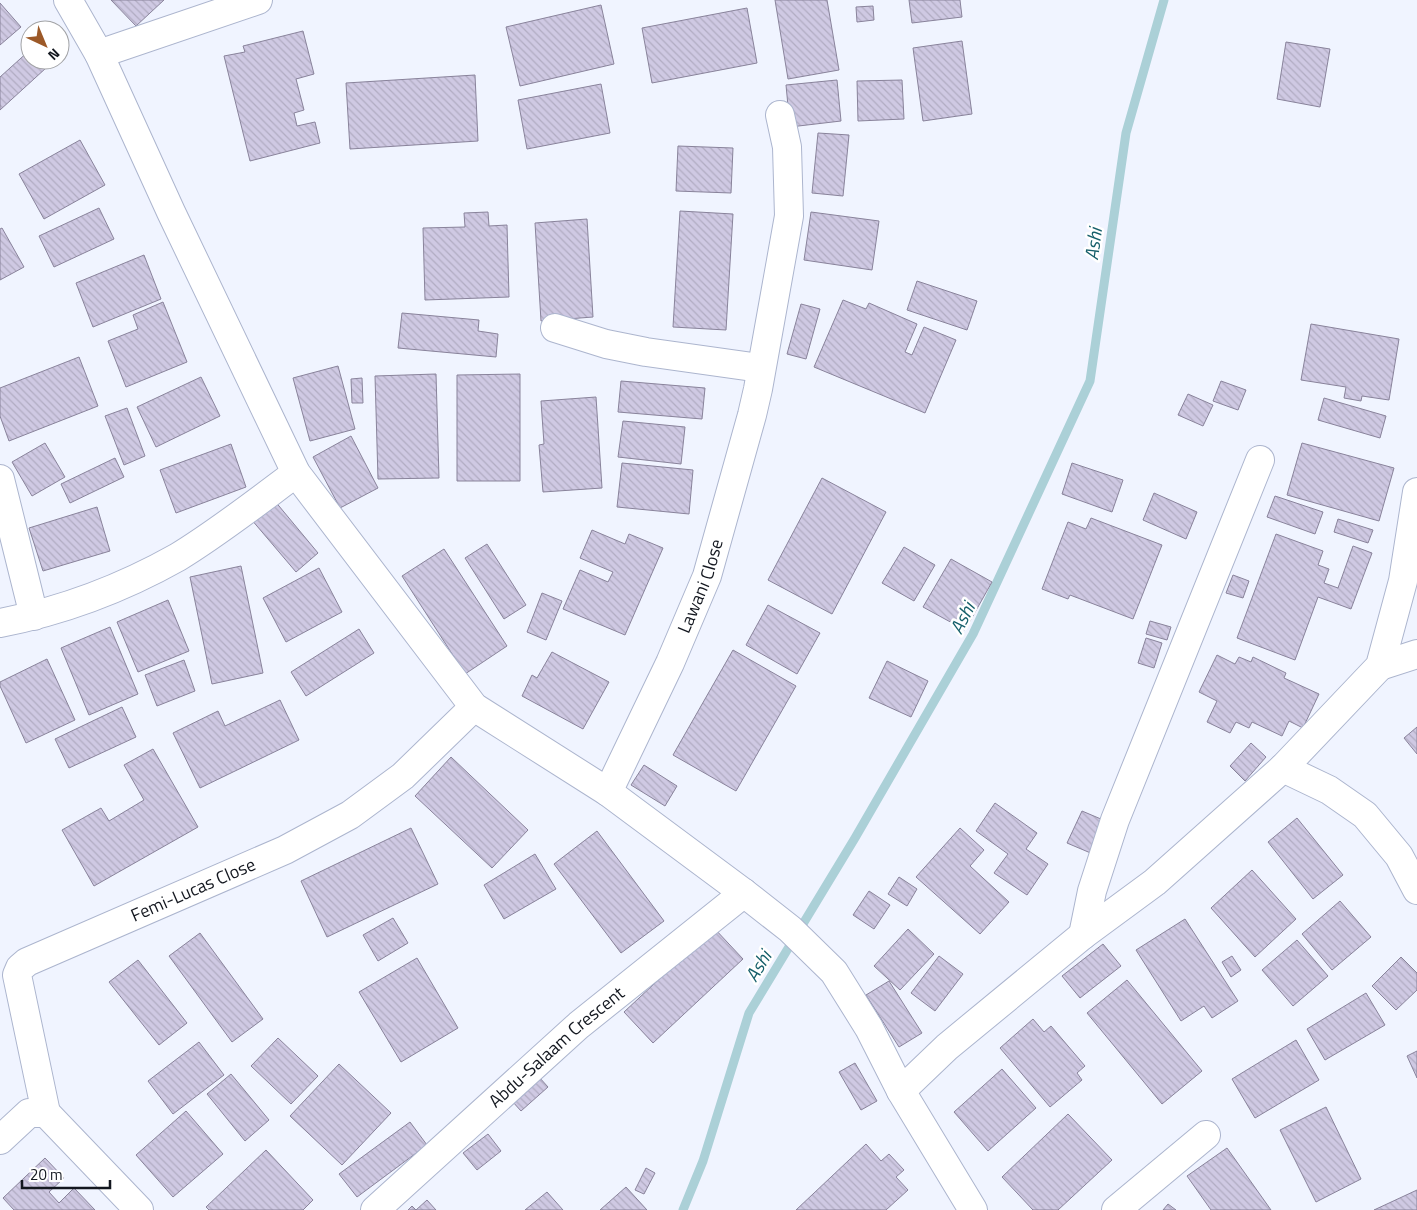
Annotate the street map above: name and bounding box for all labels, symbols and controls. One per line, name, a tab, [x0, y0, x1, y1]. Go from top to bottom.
north arrow	[20, 20, 70, 70]
text: N	[44, 44, 65, 66]
water label: Ashi	[1076, 224, 1109, 262]
street label: Lawani Close	[670, 536, 730, 637]
water label: Ashi	[941, 595, 983, 639]
street label: Femi-Lucas Close	[126, 850, 260, 928]
water label: Ashi	[737, 943, 779, 987]
street label: Abdu-Salaam Crescent	[482, 979, 631, 1114]
scale bar	[22, 1158, 110, 1190]
text: 20 m	[30, 1163, 63, 1186]

